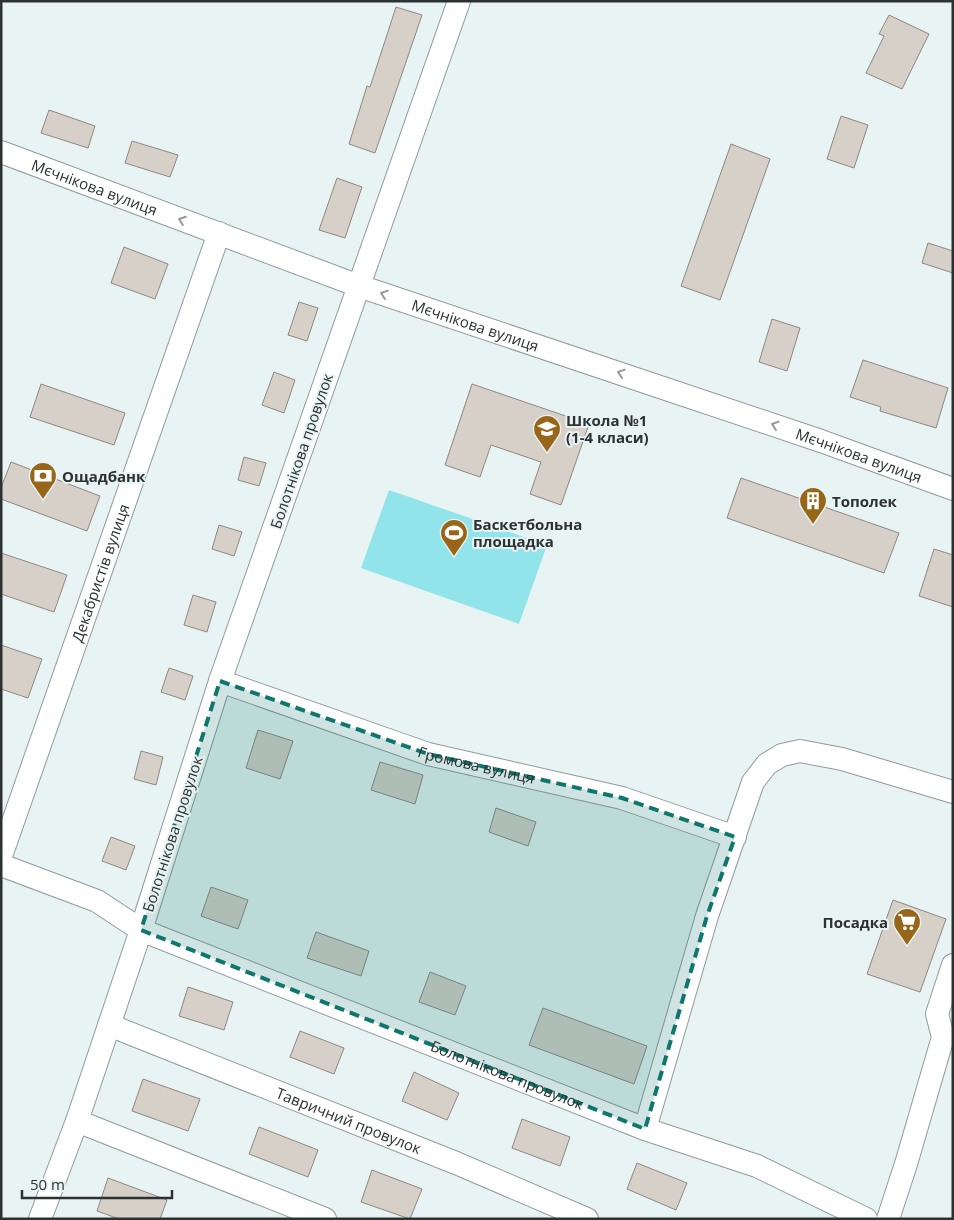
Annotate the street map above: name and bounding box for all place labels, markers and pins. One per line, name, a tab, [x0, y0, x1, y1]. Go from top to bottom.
place label: Школа №1 (1-4 класи)	[566, 410, 649, 447]
school or university icon: Школа №1 (1-4 класи)	[532, 414, 562, 453]
bank icon: Ощадбанк	[28, 461, 58, 500]
place label: Ощадбанк	[62, 466, 146, 486]
building icon: Тополек	[798, 486, 828, 525]
place label: Тополек	[832, 491, 898, 511]
place label: Баскетбольна площадка	[473, 514, 582, 551]
sports icon: Баскетбольна площадка	[439, 518, 469, 557]
supermarket icon: Посадка	[892, 907, 922, 946]
place label: Посадка	[822, 912, 888, 932]

